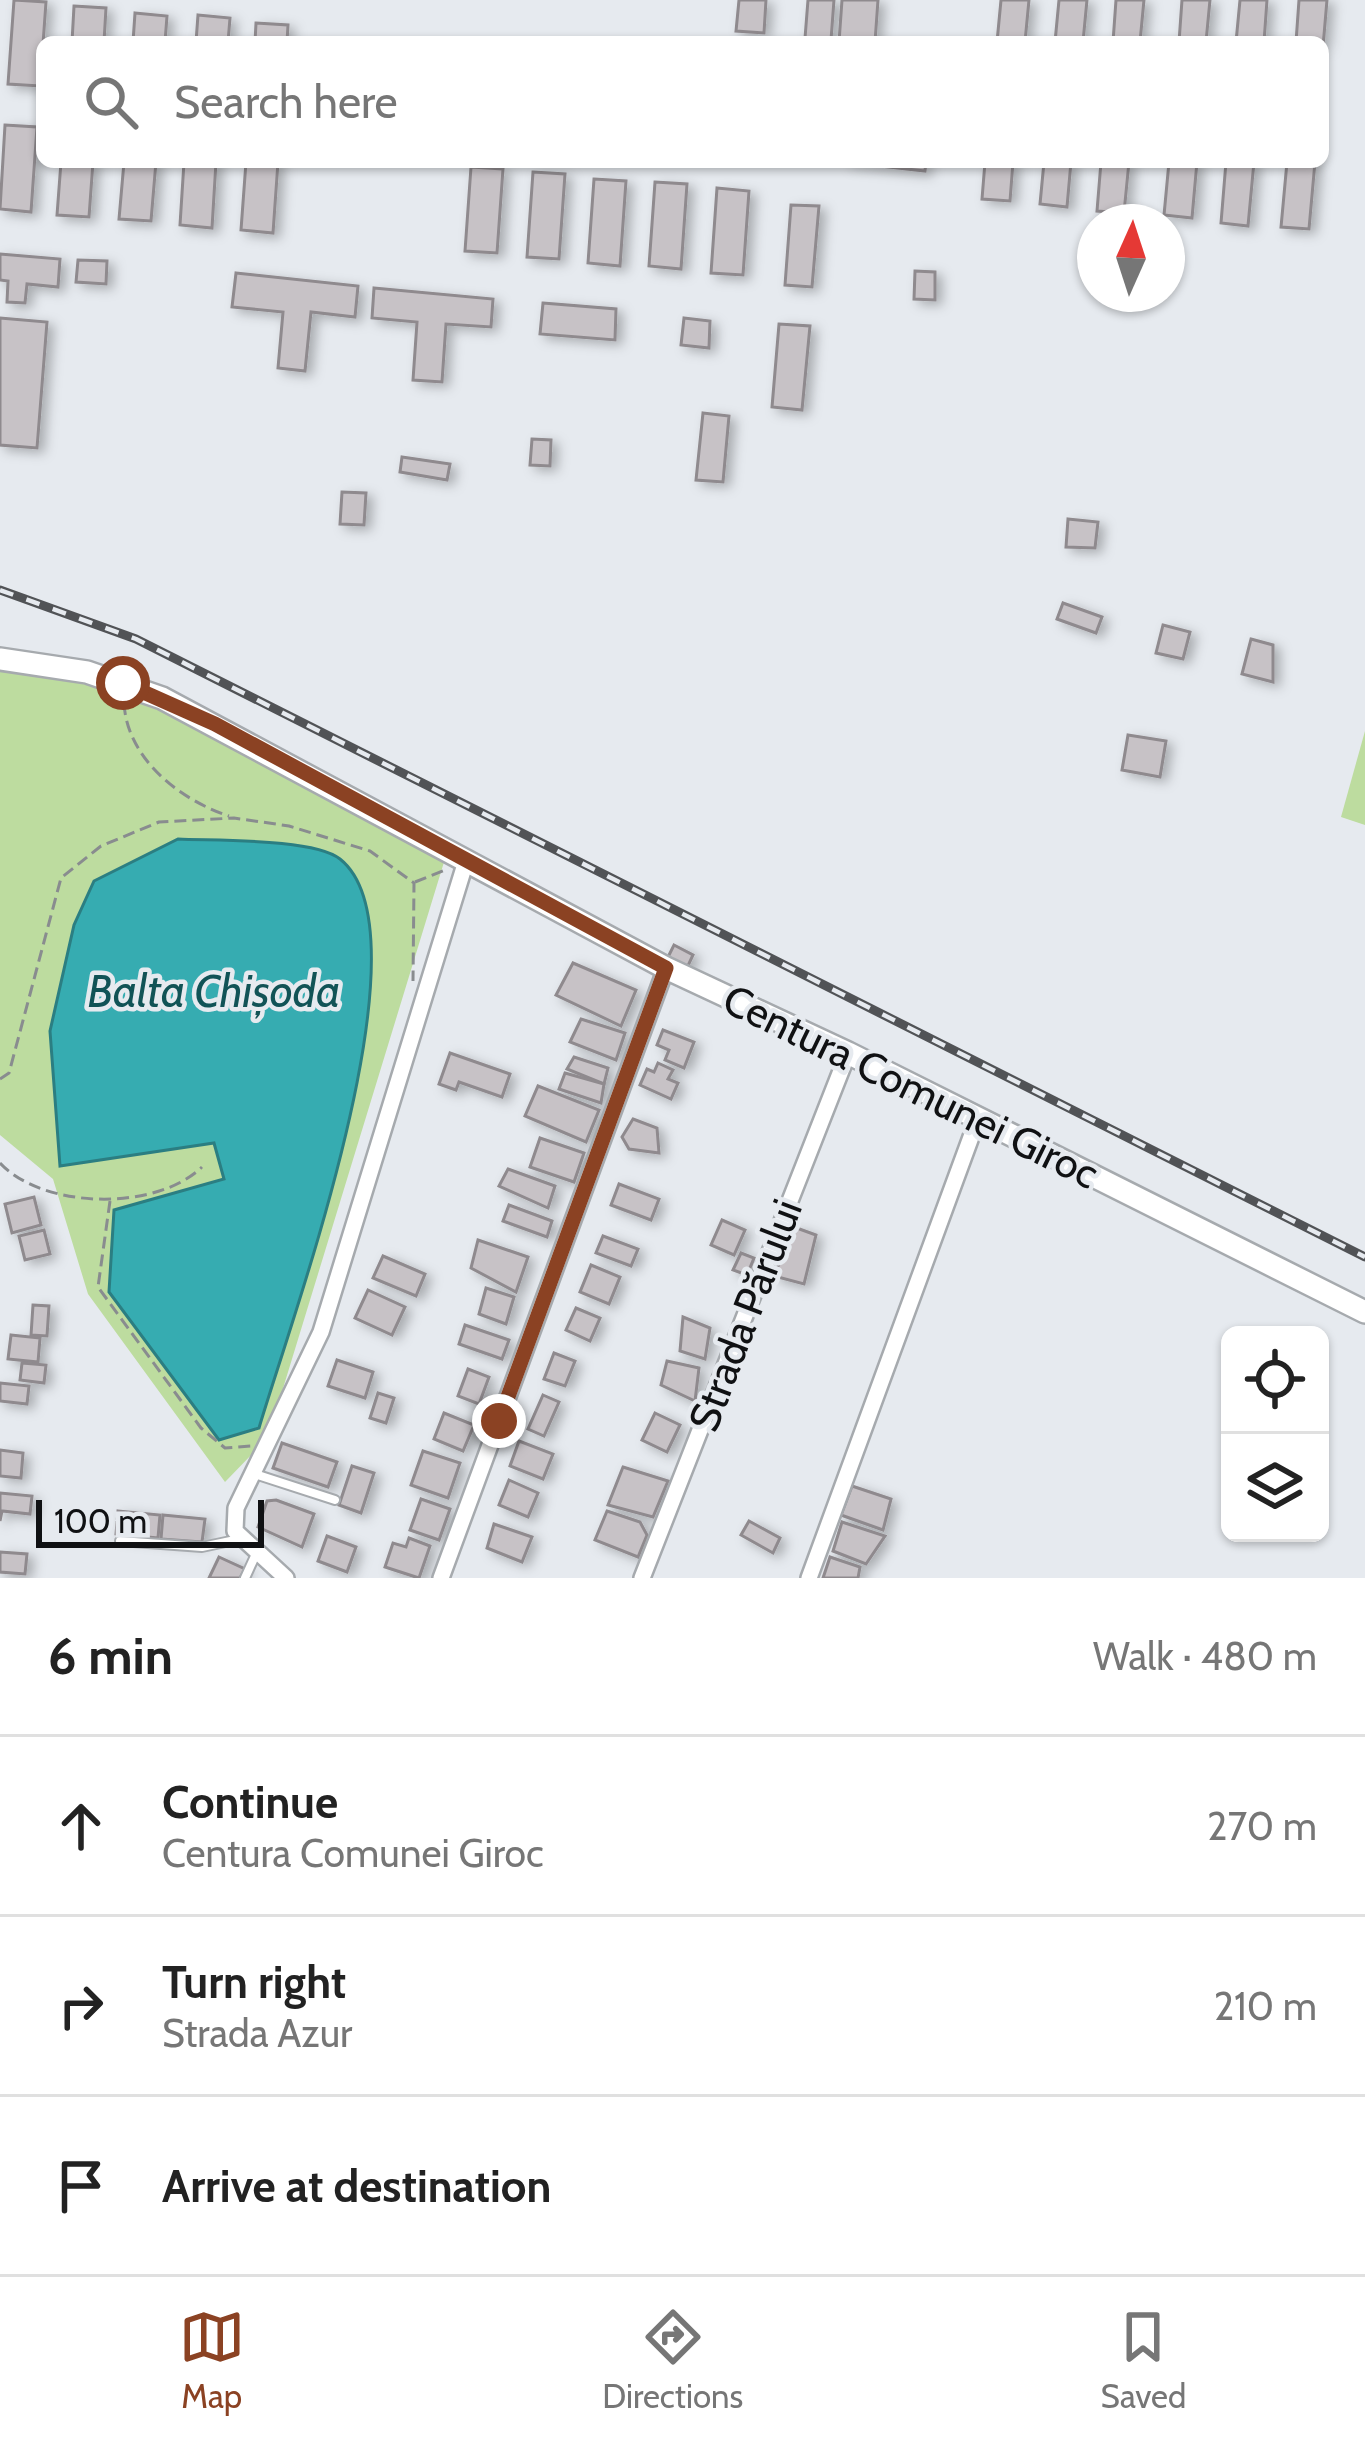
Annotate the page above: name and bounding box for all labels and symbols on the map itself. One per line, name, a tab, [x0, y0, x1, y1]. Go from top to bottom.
north arrow	[1077, 204, 1185, 312]
route start	[96, 656, 150, 710]
water label: Balta Chișoda	[87, 964, 341, 1019]
street label: Centura Comunei Giroc	[715, 973, 1107, 1199]
street label: Strada Părului	[677, 1192, 813, 1438]
route end	[472, 1394, 526, 1448]
scale bar	[36, 1494, 264, 1547]

